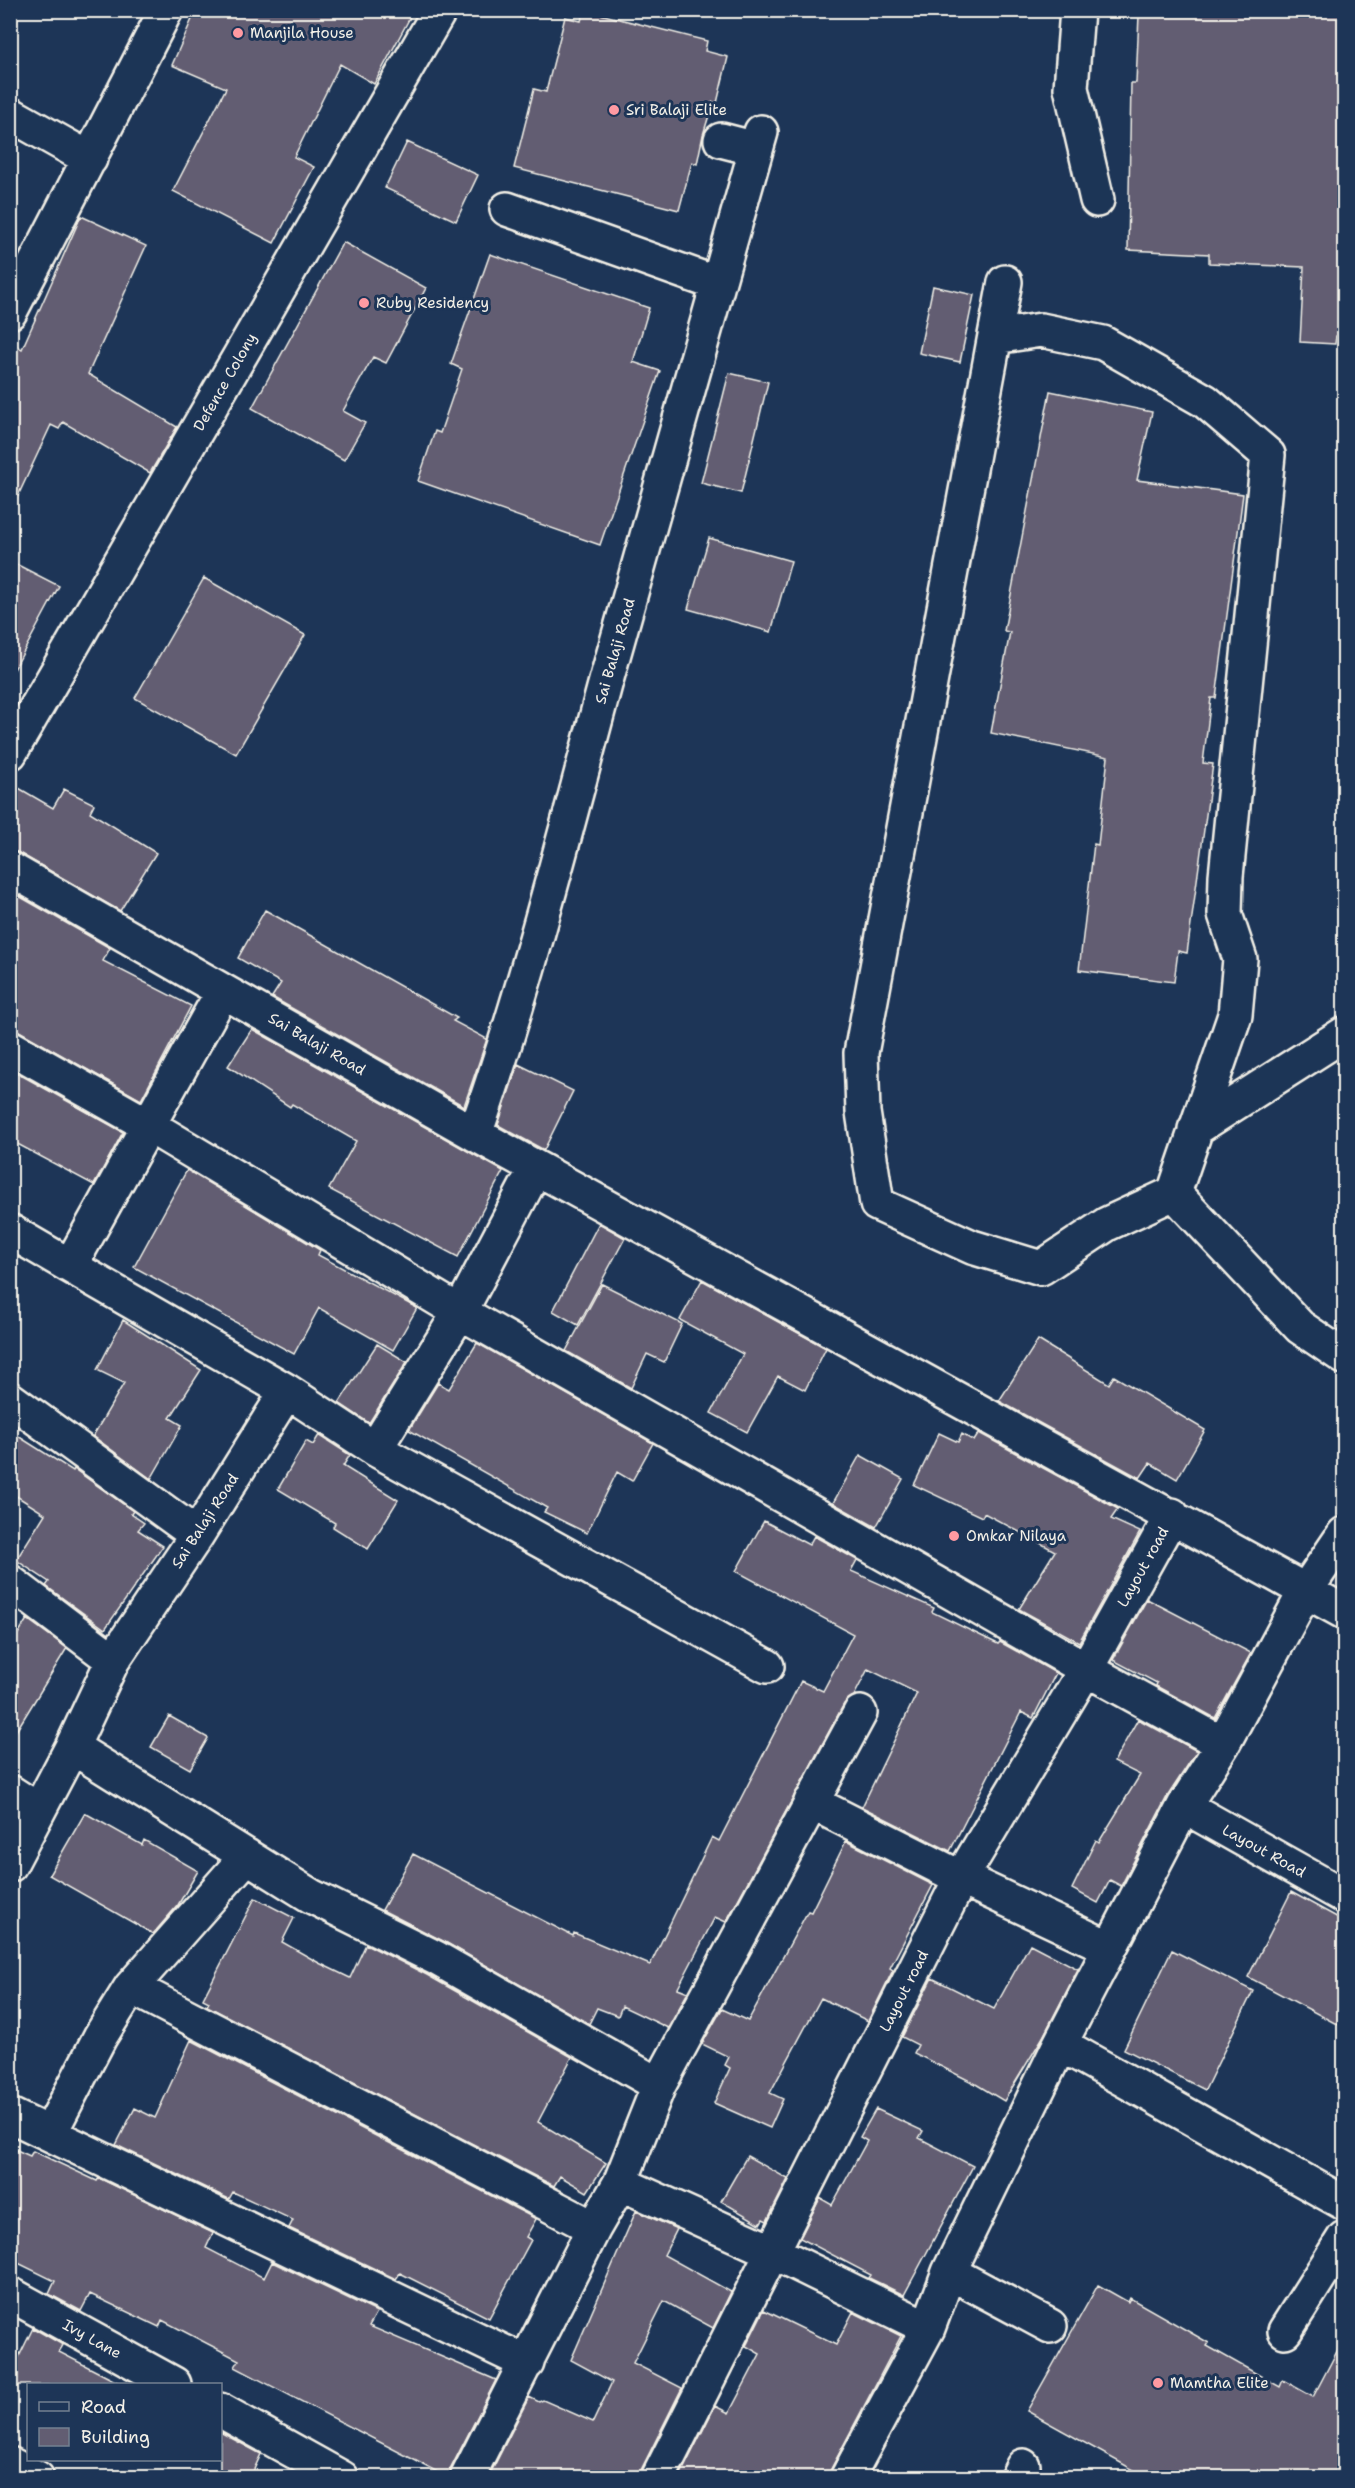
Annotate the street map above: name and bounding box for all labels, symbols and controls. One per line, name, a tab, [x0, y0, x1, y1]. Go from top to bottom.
place label: Manjila House	[250, 23, 354, 43]
marker: Manjila House	[231, 26, 245, 40]
place label: Sri Balaji Elite	[626, 100, 727, 120]
marker: Sri Balaji Elite	[607, 103, 621, 117]
place label: Ruby Residency	[376, 293, 489, 313]
marker: Ruby Residency	[357, 296, 371, 310]
street label: Defence Colony	[189, 329, 261, 435]
street label: Sai Balaji Road	[590, 595, 640, 706]
street label: Sai Balaji Road	[265, 1008, 370, 1080]
street label: Sai Balaji Road	[167, 1469, 243, 1572]
street label: Layout road	[1113, 1523, 1174, 1611]
place label: Omkar Nilaya	[966, 1526, 1067, 1546]
marker: Omkar Nilaya	[947, 1529, 961, 1543]
street label: Layout Road	[1219, 1820, 1310, 1882]
street label: Layout road	[875, 1946, 933, 2035]
street label: Ivy Lane	[59, 2315, 125, 2363]
place label: Mamtha Elite	[1170, 2373, 1269, 2393]
marker: Mamtha Elite	[1151, 2376, 1165, 2390]
legend	[27, 2383, 222, 2461]
text: Road	[81, 2395, 126, 2419]
text: Building	[81, 2425, 150, 2449]

